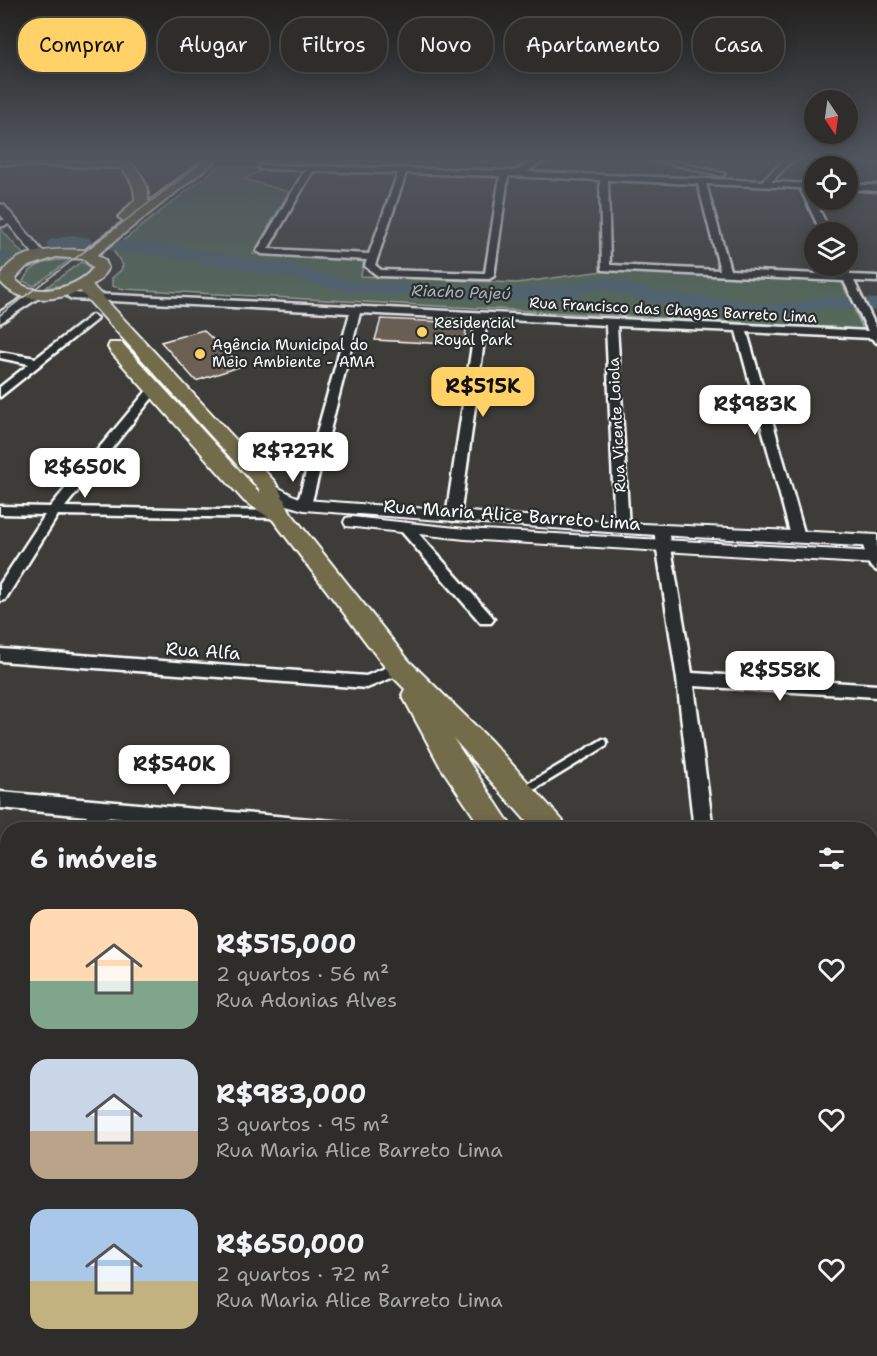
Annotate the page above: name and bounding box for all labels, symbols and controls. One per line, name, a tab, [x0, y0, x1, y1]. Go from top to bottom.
chip: Comprar	[18, 18, 146, 72]
chip: Alugar	[158, 18, 269, 72]
chip: Filtros	[281, 18, 387, 72]
chip: Novo	[399, 18, 493, 72]
chip: Apartamento	[505, 18, 681, 72]
chip: Casa	[693, 18, 784, 72]
north arrow	[804, 90, 858, 144]
map controls	[804, 90, 858, 276]
button: locate	[804, 156, 858, 210]
button: layers	[804, 222, 858, 276]
water label: Riacho Pajeú	[411, 280, 511, 304]
street label: Rua Francisco das Chagas Barreto Lima	[529, 292, 818, 328]
place label: Residencial Royal Park	[434, 313, 516, 350]
marker: Residencial Royal Park	[415, 325, 429, 339]
place label: Agência Municipal do Meio Ambiente - AMA	[212, 335, 375, 372]
marker: Agência Municipal do Meio Ambiente - AMA	[193, 347, 207, 361]
street label: Rua Vicente Loiola	[603, 356, 631, 493]
pin: R$515K	[434, 367, 532, 418]
text: R$515K	[445, 373, 521, 399]
pin: R$983K	[706, 385, 804, 436]
text: R$983K	[713, 391, 797, 417]
pin: R$727K	[244, 432, 342, 483]
text: R$727K	[252, 438, 334, 464]
pin: R$650K	[36, 448, 134, 499]
text: R$650K	[44, 454, 126, 480]
street label: Rua Maria Alice Barreto Lima	[382, 494, 642, 536]
street label: Rua Alfa	[165, 636, 241, 666]
pin: R$558K	[731, 651, 829, 702]
text: R$558K	[739, 657, 821, 683]
pin: R$540K	[125, 745, 223, 796]
text: R$540K	[133, 751, 215, 777]
text: 6 imóveis	[30, 841, 157, 876]
icon: filters	[815, 842, 848, 875]
text: R$515,000	[216, 926, 356, 961]
icon: home	[78, 933, 150, 1005]
icon: heart	[815, 953, 848, 986]
text: 2 quartos · 56 m²	[216, 961, 389, 987]
text: Rua Adonias Alves	[216, 987, 397, 1013]
text: R$983,000	[216, 1076, 367, 1111]
icon: home	[78, 1083, 150, 1155]
icon: heart	[815, 1103, 848, 1136]
text: 3 quartos · 95 m²	[216, 1111, 389, 1137]
text: Rua Maria Alice Barreto Lima	[216, 1137, 503, 1163]
text: R$650,000	[216, 1226, 365, 1261]
icon: home	[78, 1233, 150, 1305]
icon: heart	[815, 1253, 848, 1286]
text: 2 quartos · 72 m²	[216, 1261, 390, 1287]
text: Rua Maria Alice Barreto Lima	[216, 1287, 503, 1313]

